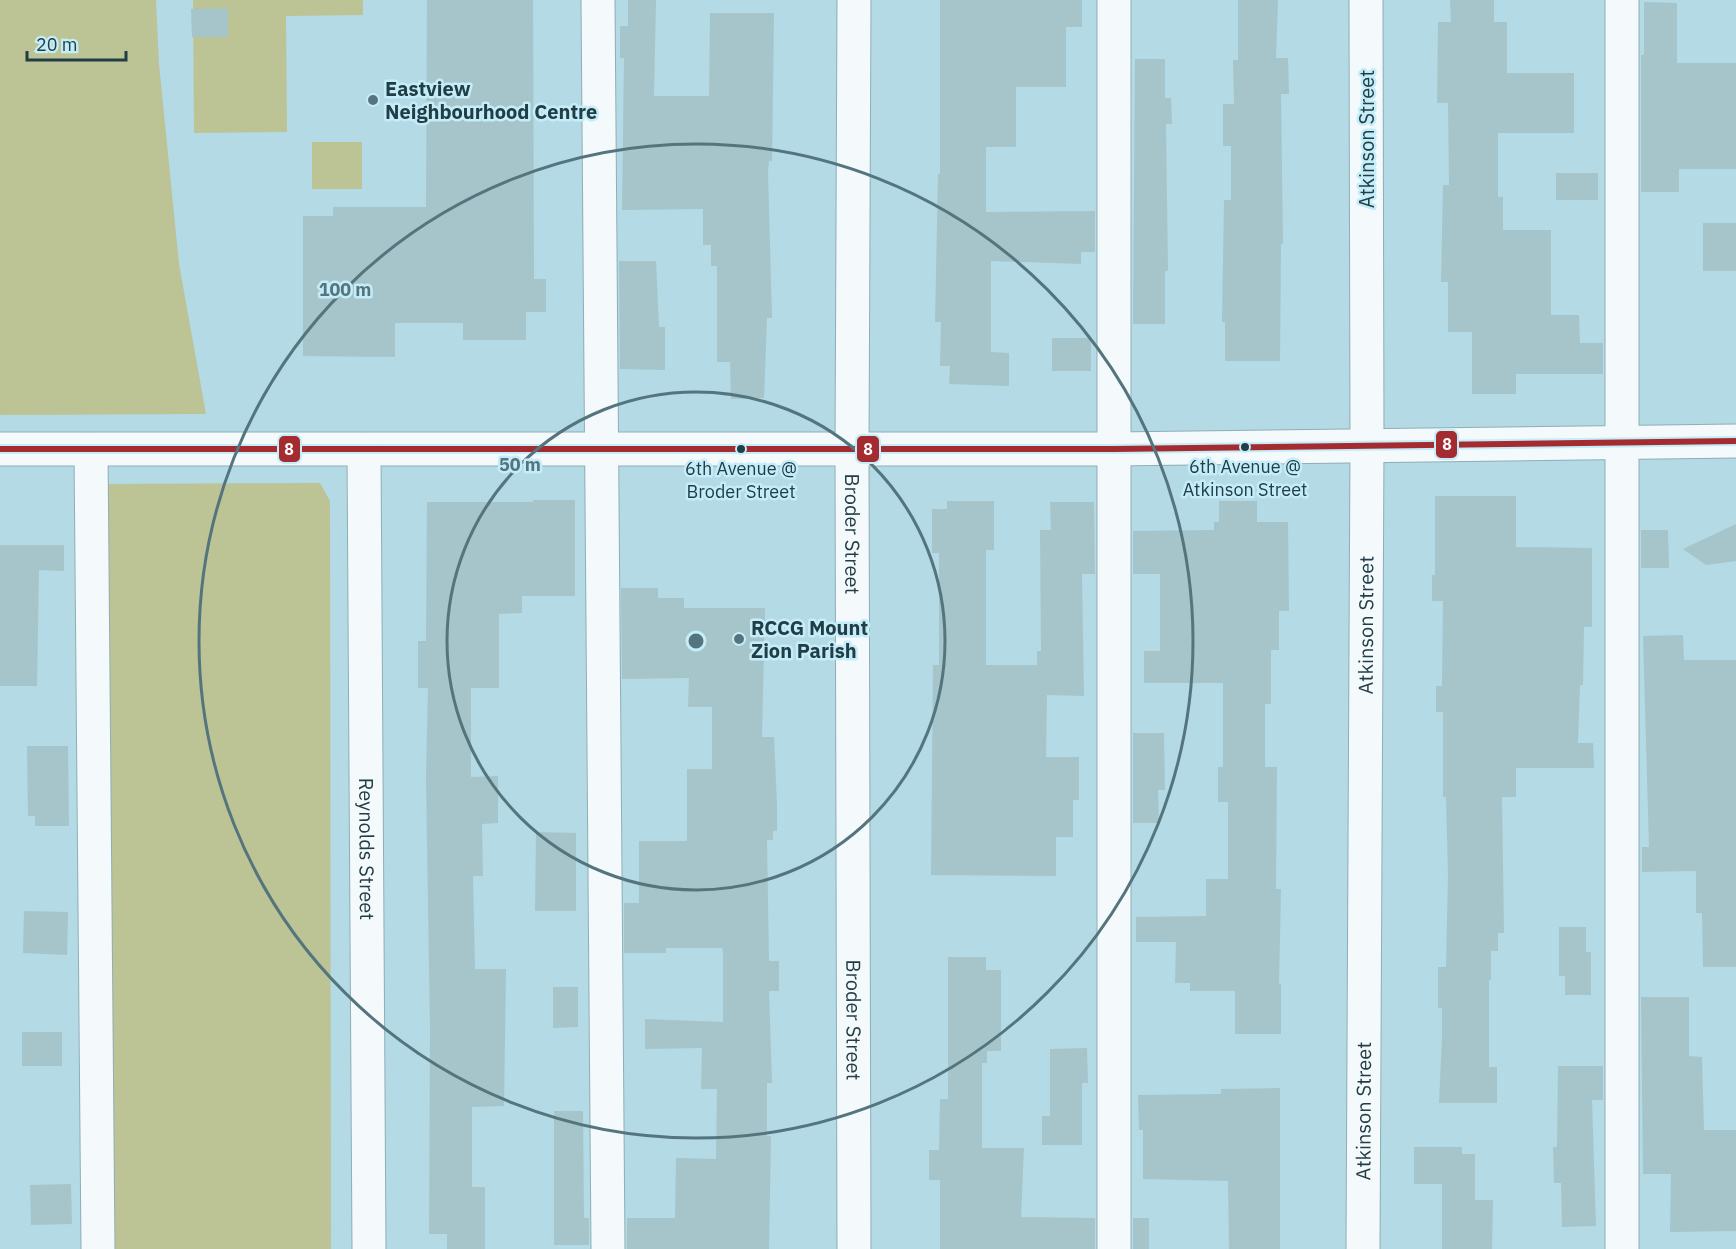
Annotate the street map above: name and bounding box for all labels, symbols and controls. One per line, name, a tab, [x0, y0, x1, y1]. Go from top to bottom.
scale bar	[27, 24, 126, 62]
text: 20 m	[36, 33, 78, 56]
street label: Atkinson Street	[1353, 70, 1380, 208]
place label: Eastview Neighbourhood Centre	[385, 75, 597, 125]
marker: Eastview Neighbourhood Centre	[366, 93, 380, 107]
text: 100 m	[319, 278, 371, 301]
line badge: 8	[1435, 430, 1458, 459]
text: 8	[1442, 434, 1452, 454]
line badge: 8	[278, 435, 301, 463]
line badge: 8	[856, 435, 880, 463]
text: 8	[284, 439, 294, 459]
text: 8	[863, 439, 873, 459]
marker: 6th Avenue @ Atkinson Street	[1239, 441, 1251, 453]
marker: 6th Avenue @ Broder Street	[735, 443, 747, 455]
text: 50 m	[499, 453, 541, 476]
place label: 6th Avenue @ Atkinson Street	[1183, 455, 1307, 501]
place label: 6th Avenue @ Broder Street	[685, 457, 797, 503]
street label: Broder Street	[839, 473, 866, 595]
street label: Atkinson Street	[1352, 556, 1379, 694]
place label: RCCG Mount Zion Parish	[751, 614, 868, 664]
centre of rings	[686, 631, 706, 651]
marker: RCCG Mount Zion Parish	[732, 632, 746, 646]
street label: Reynolds Street	[353, 778, 381, 920]
street label: Broder Street	[840, 959, 868, 1081]
street label: Atkinson Street	[1349, 1042, 1377, 1180]

